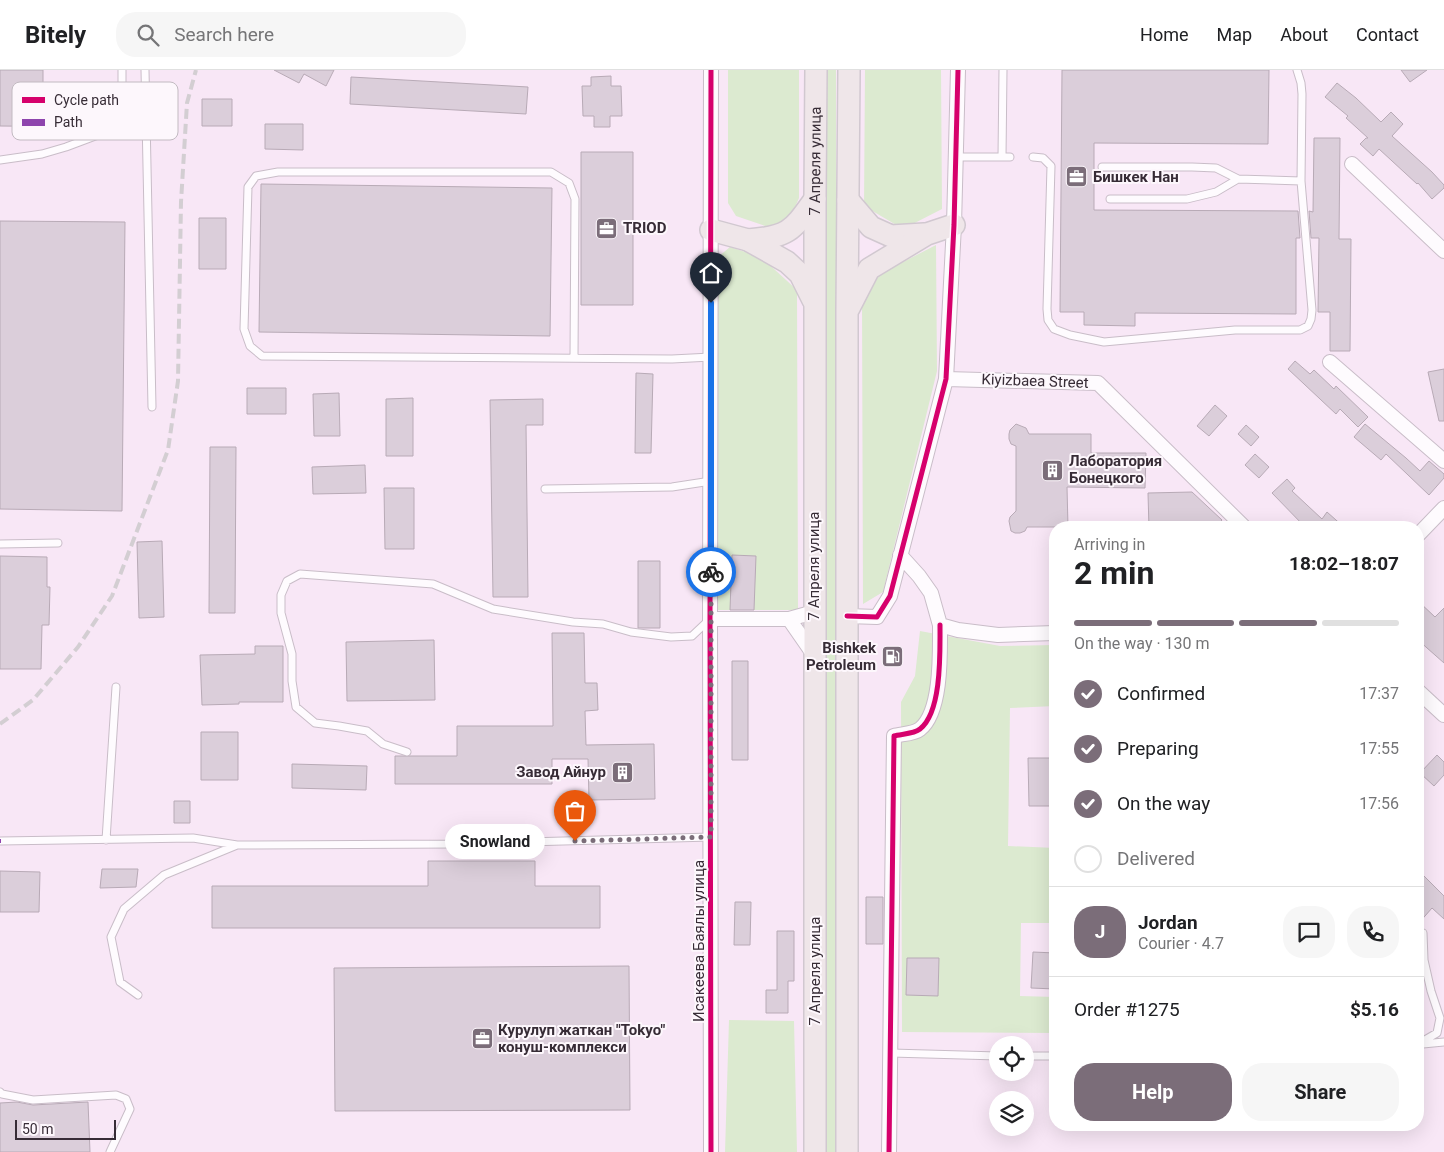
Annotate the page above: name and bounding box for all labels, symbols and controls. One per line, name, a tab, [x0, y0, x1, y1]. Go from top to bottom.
search box	[116, 12, 466, 57]
text: Bitely	[25, 21, 86, 49]
icon: search	[134, 21, 162, 49]
text: Search here	[174, 23, 274, 46]
text: Home	[1140, 24, 1189, 45]
text: Map	[1217, 24, 1252, 45]
text: About	[1280, 24, 1328, 45]
text: Contact	[1356, 24, 1419, 45]
legend	[12, 82, 178, 140]
text: Cycle path	[54, 92, 119, 108]
street label: 7 Апреля улица	[806, 106, 825, 215]
text: Path	[54, 114, 83, 130]
office icon: Бишкек Нан	[1065, 165, 1089, 189]
place label: Бишкек Нан	[1093, 168, 1179, 186]
office icon: TRIOD	[595, 216, 619, 240]
place label: TRIOD	[623, 219, 667, 237]
pin	[690, 252, 732, 303]
icon: home	[697, 259, 725, 287]
street label: Kiyizbaea Street	[981, 370, 1089, 392]
place label: Лаборатория Бонецкого	[1069, 452, 1162, 487]
building icon: Лаборатория Бонецкого	[1041, 458, 1065, 482]
street label: 7 Апреля улица	[805, 512, 823, 620]
text: Arriving in	[1074, 535, 1145, 554]
courier	[686, 547, 736, 597]
text: 18:02–18:07	[1289, 552, 1399, 575]
text: 2 min	[1074, 554, 1154, 592]
icon: bike	[697, 558, 725, 586]
text: On the way · 130 m	[1074, 634, 1210, 653]
place label: Bishkek Petroleum	[806, 639, 877, 674]
fuel station icon: Bishkek Petroleum	[880, 645, 904, 669]
icon: check	[1074, 680, 1102, 708]
text: Confirmed	[1117, 682, 1205, 705]
text: 17:37	[1359, 684, 1399, 703]
icon: check	[1074, 735, 1102, 763]
text: Preparing	[1117, 737, 1199, 760]
text: 17:55	[1359, 739, 1399, 758]
building icon: Завод Айнур	[610, 760, 634, 784]
place label: Завод Айнур	[516, 763, 606, 781]
pin	[554, 790, 596, 841]
icon: check	[1074, 790, 1102, 818]
text: On the way	[1117, 792, 1210, 815]
text: 17:56	[1359, 794, 1399, 813]
icon: bag	[561, 797, 589, 825]
callout: Snowland	[445, 824, 545, 858]
text: Snowland	[460, 832, 530, 851]
text: Delivered	[1117, 847, 1195, 870]
street label: Исакеева Баялы улица	[690, 860, 708, 1022]
button: chat	[1283, 906, 1335, 958]
button: phone	[1347, 906, 1399, 958]
text: Jordan	[1138, 911, 1198, 934]
street label: 7 Апреля улица	[806, 917, 824, 1025]
text: J	[1095, 920, 1105, 943]
text: Courier · 4.7	[1138, 934, 1224, 953]
text: Order #1275	[1074, 998, 1180, 1021]
text: $5.16	[1350, 998, 1399, 1021]
place label: Курулуп жаткан "Tokyo" конуш-комплекси	[498, 1021, 665, 1056]
office icon: Курулуп жаткан "Tokyo" конуш-комплекси	[470, 1027, 494, 1051]
map controls	[989, 1036, 1034, 1136]
button: locate	[989, 1036, 1034, 1081]
button: Help	[1074, 1063, 1232, 1121]
button: Share	[1242, 1063, 1399, 1121]
button: layers	[989, 1091, 1034, 1136]
scale bar	[15, 1117, 116, 1140]
text: 50 m	[22, 1121, 54, 1137]

